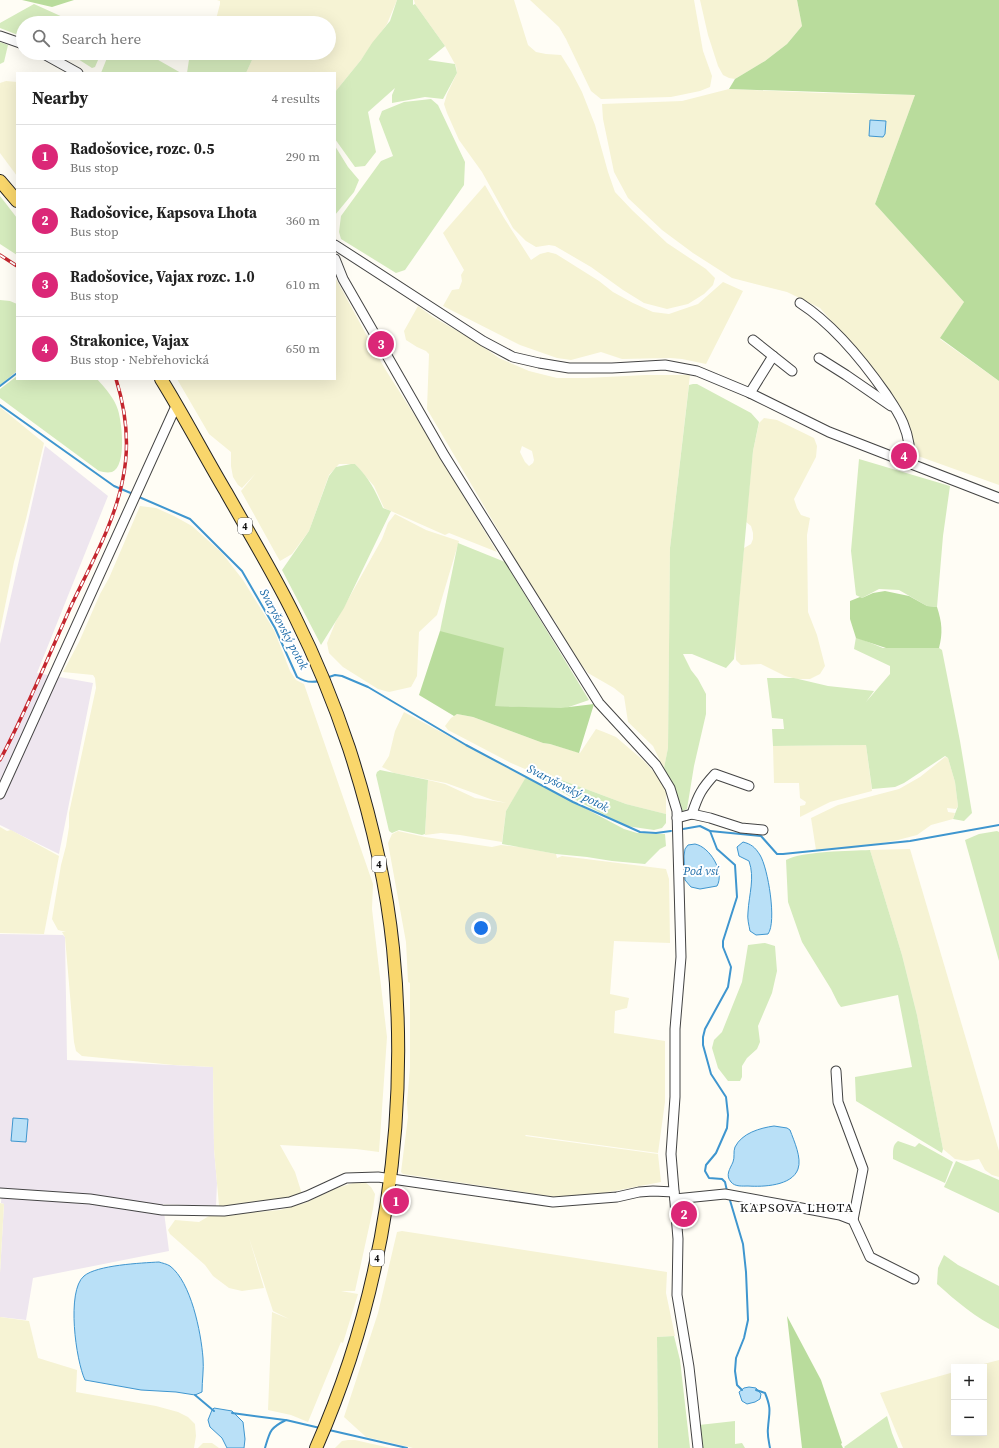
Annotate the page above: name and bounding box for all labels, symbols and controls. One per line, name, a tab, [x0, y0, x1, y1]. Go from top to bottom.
search box	[16, 16, 336, 60]
icon: search	[30, 27, 52, 49]
text: Search here	[62, 28, 141, 49]
text: Nearby	[32, 86, 88, 110]
text: 4 results	[272, 90, 320, 107]
text: Radošovice, rozc. 0.5	[70, 138, 214, 159]
text: 1	[41, 148, 49, 165]
text: 290 m	[286, 148, 320, 165]
text: Bus stop	[70, 159, 119, 176]
text: Radošovice, Kapsova Lhota	[70, 202, 257, 223]
text: 2	[41, 212, 49, 229]
text: 360 m	[286, 212, 320, 229]
text: Bus stop	[70, 223, 119, 240]
text: Radošovice, Vajax rozc. 1.0	[70, 266, 255, 287]
text: 3	[41, 276, 49, 293]
text: 610 m	[286, 276, 320, 293]
text: Bus stop	[70, 287, 119, 304]
pin: 3	[368, 329, 394, 359]
text: Strakonice, Vajax	[70, 330, 189, 351]
text: 4	[41, 340, 49, 357]
text: 650 m	[286, 340, 320, 357]
text: Bus stop · Nebřehovická	[70, 351, 209, 368]
pin: 4	[891, 441, 917, 471]
road number: 4	[238, 518, 252, 534]
water label: Svaryšovský potok	[256, 586, 312, 673]
water label: Svaryšovský potok	[525, 761, 612, 816]
road number: 4	[372, 856, 386, 872]
water label: Pod vsí	[682, 863, 720, 879]
your location	[471, 918, 491, 938]
pin: 1	[383, 1186, 409, 1216]
pin: 2	[671, 1199, 697, 1229]
district label: KAPSOVA LHOTA	[740, 1199, 854, 1216]
road number: 4	[370, 1250, 384, 1266]
map controls	[951, 1364, 987, 1436]
button: +	[951, 1364, 987, 1400]
button: −	[951, 1400, 987, 1436]

